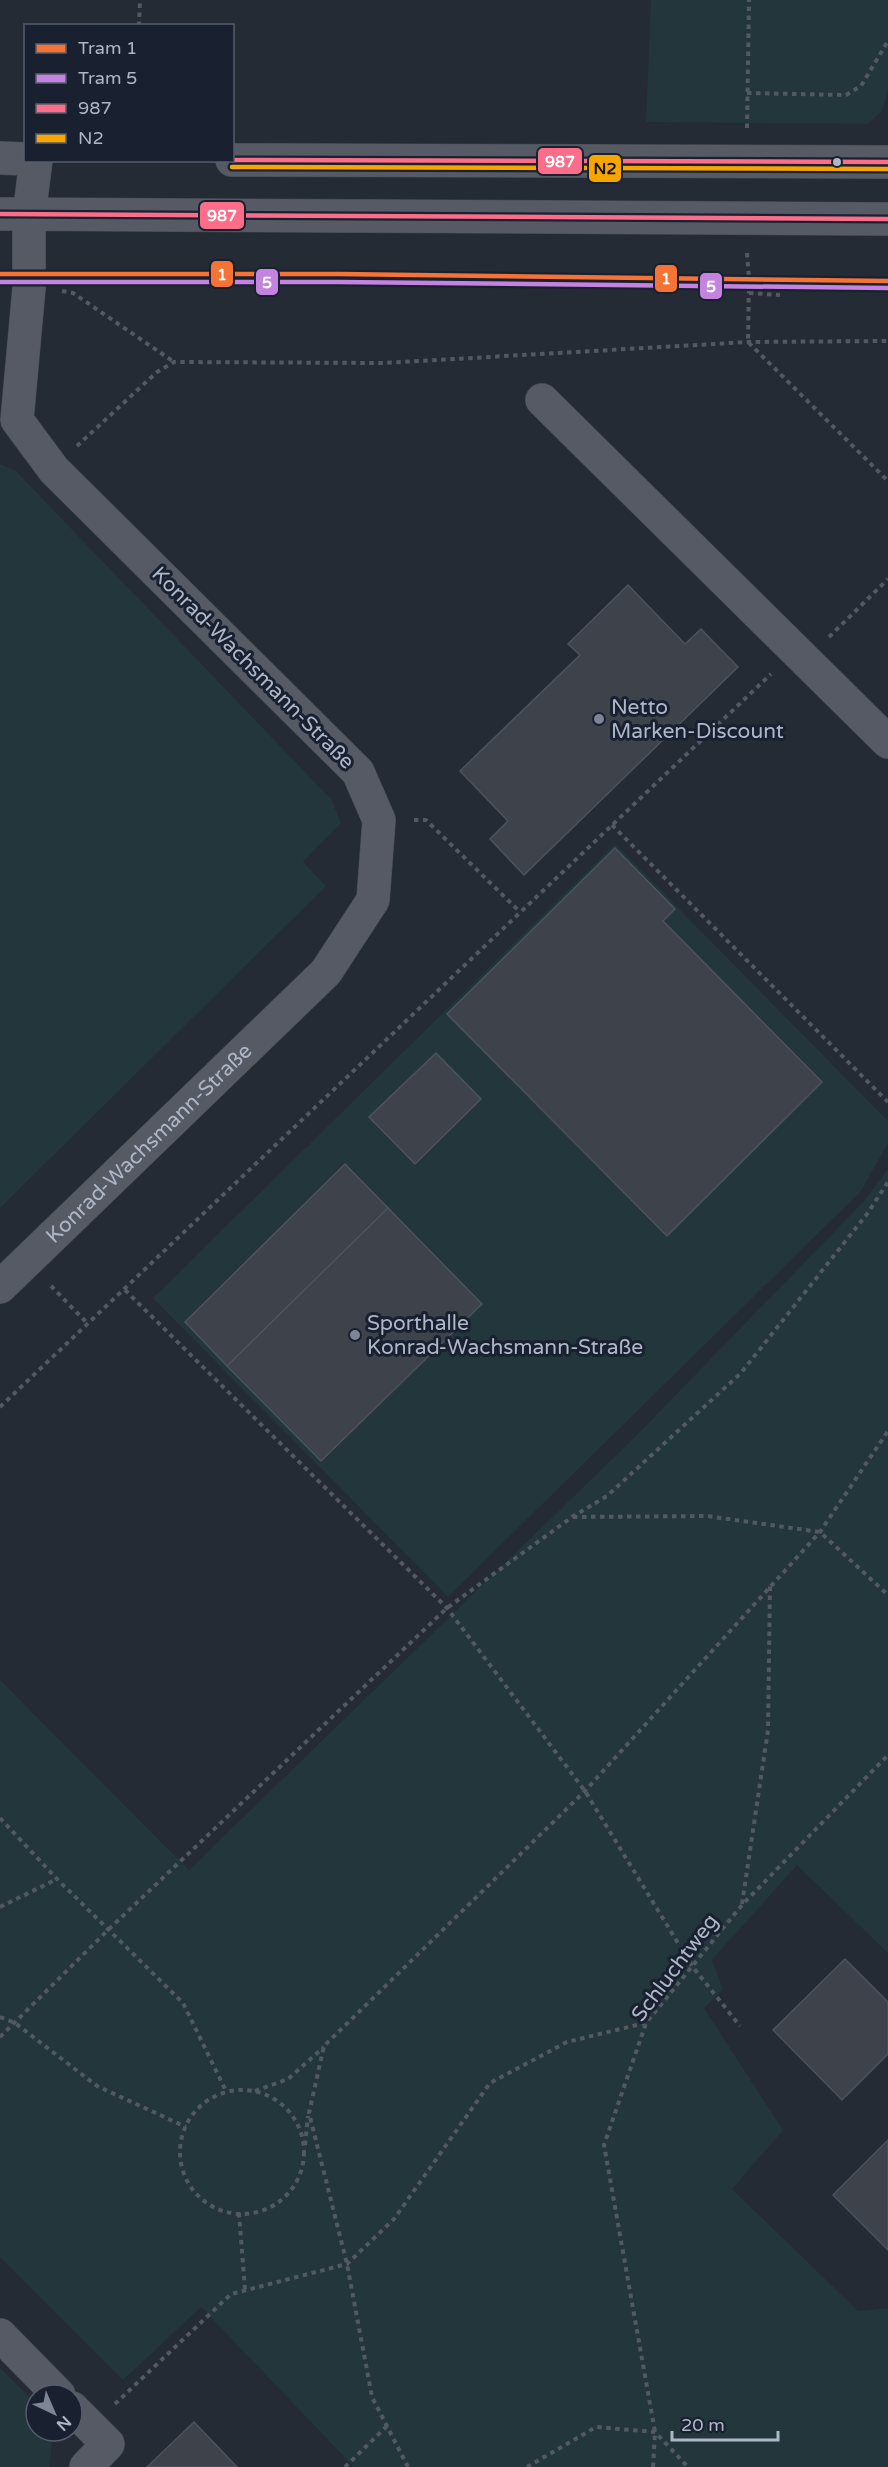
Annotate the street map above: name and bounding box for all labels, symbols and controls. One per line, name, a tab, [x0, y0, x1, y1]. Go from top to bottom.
legend	[24, 24, 234, 162]
text: Tram 1	[78, 37, 137, 59]
text: Tram 5	[78, 67, 137, 89]
text: 987	[78, 97, 112, 119]
text: N2	[78, 127, 104, 149]
line badge: 987	[537, 147, 583, 175]
text: 987	[545, 152, 575, 172]
line badge: N2	[588, 154, 622, 183]
unlabelled marker	[831, 156, 843, 168]
text: N2	[594, 159, 616, 179]
line badge: 987	[199, 201, 245, 230]
text: 987	[207, 206, 237, 226]
line badge: 1	[210, 260, 234, 288]
line badge: 1	[654, 264, 678, 293]
text: 1	[217, 265, 227, 285]
line badge: 5	[255, 268, 279, 296]
text: 1	[661, 269, 671, 289]
line badge: 5	[699, 272, 723, 300]
text: 5	[262, 273, 272, 293]
text: 5	[706, 277, 716, 297]
street label: Konrad-Wachsmann-Straße	[147, 562, 360, 775]
place label: Netto Marken-Discount	[611, 695, 784, 744]
marker: Netto Marken-Discount	[592, 712, 606, 726]
street label: Konrad-Wachsmann-Straße	[41, 1038, 257, 1248]
place label: Sporthalle Konrad-Wachsmann-Straße	[367, 1311, 643, 1360]
marker: Sporthalle Konrad-Wachsmann-Straße	[348, 1328, 362, 1342]
street label: Schluchtweg	[626, 1909, 724, 2027]
north arrow	[24, 2383, 84, 2443]
scale bar	[672, 2404, 778, 2442]
text: N	[52, 2411, 75, 2435]
text: 20 m	[681, 2414, 725, 2436]

